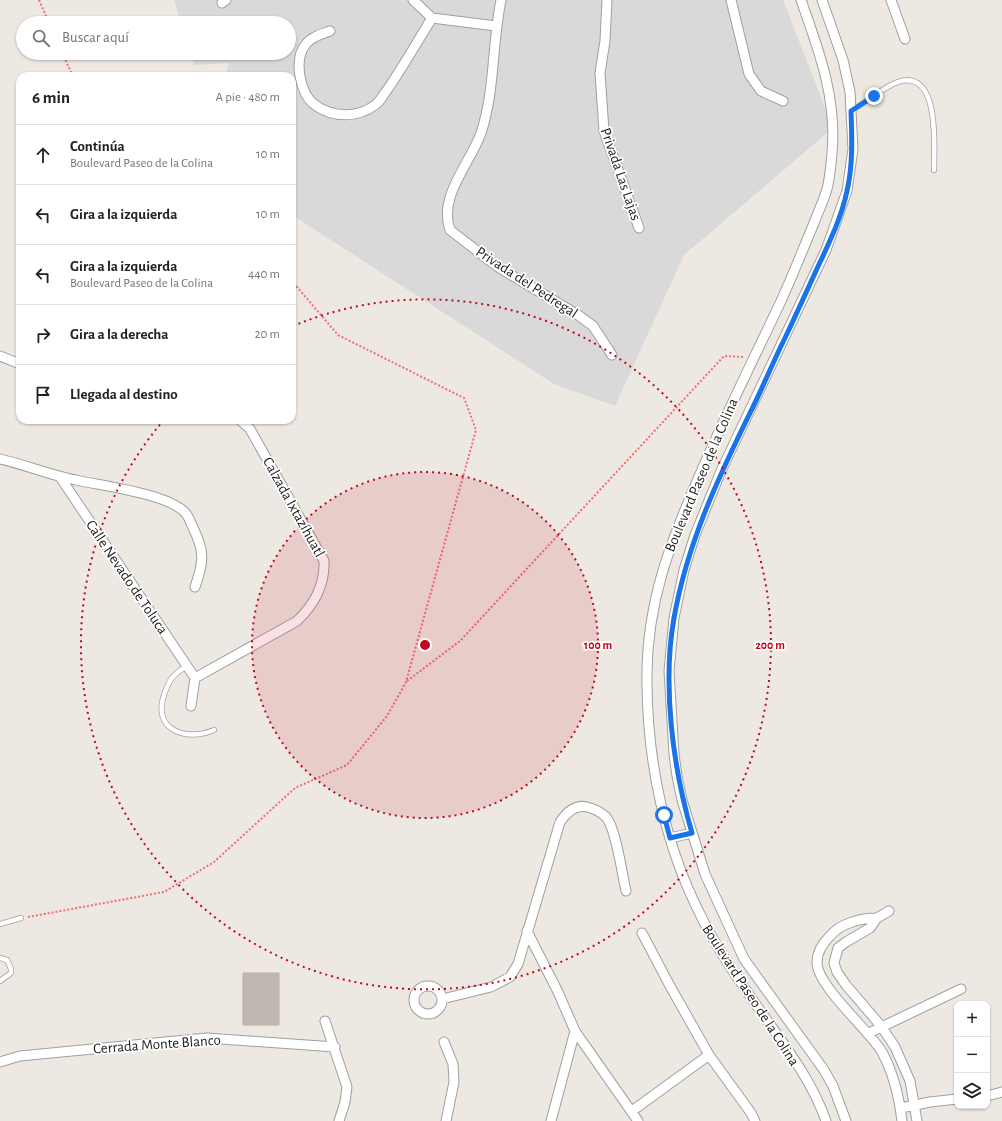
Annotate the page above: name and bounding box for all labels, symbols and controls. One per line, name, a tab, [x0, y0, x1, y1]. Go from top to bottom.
search box	[16, 16, 296, 60]
icon: search	[30, 27, 52, 49]
text: Buscar aquí	[62, 30, 129, 45]
route end	[865, 87, 883, 105]
text: 6 min	[32, 89, 70, 106]
text: A pie · 480 m	[215, 91, 280, 104]
street label: Privada Las Lajas	[598, 126, 643, 222]
text: Continúa	[70, 139, 125, 154]
icon: ahead	[32, 144, 54, 166]
text: 10 m	[256, 148, 280, 161]
text: Boulevard Paseo de la Colina	[70, 157, 213, 170]
icon: left	[32, 204, 54, 226]
text: Gira a la izquierda	[70, 207, 177, 222]
text: 10 m	[256, 208, 280, 221]
street label: Privada del Pedregal	[473, 244, 580, 321]
text: Gira a la izquierda	[70, 259, 177, 274]
icon: left	[32, 264, 54, 286]
text: 440 m	[248, 268, 280, 281]
text: Boulevard Paseo de la Colina	[70, 277, 213, 290]
icon: right	[32, 324, 54, 346]
text: Gira a la derecha	[70, 327, 169, 342]
text: 20 m	[255, 328, 280, 341]
icon: arrive	[32, 384, 54, 406]
text: Llegada al destino	[70, 387, 178, 402]
street label: Boulevard Paseo de la Colina	[662, 396, 741, 554]
street label: Calzada Ixtazíhuatl	[260, 455, 327, 560]
street label: Calle Nevado de Toluca	[83, 518, 170, 637]
centre of rings	[418, 638, 432, 652]
text: 100 m	[584, 639, 612, 651]
text: 200 m	[755, 639, 785, 651]
route start	[655, 806, 673, 824]
street label: Boulevard Paseo de la Colina	[699, 922, 802, 1069]
map controls	[954, 1001, 990, 1109]
button: +	[954, 1001, 990, 1037]
street label: Cerrada Monte Blanco	[93, 1033, 221, 1056]
button: −	[954, 1037, 990, 1073]
button: layers	[954, 1073, 990, 1109]

